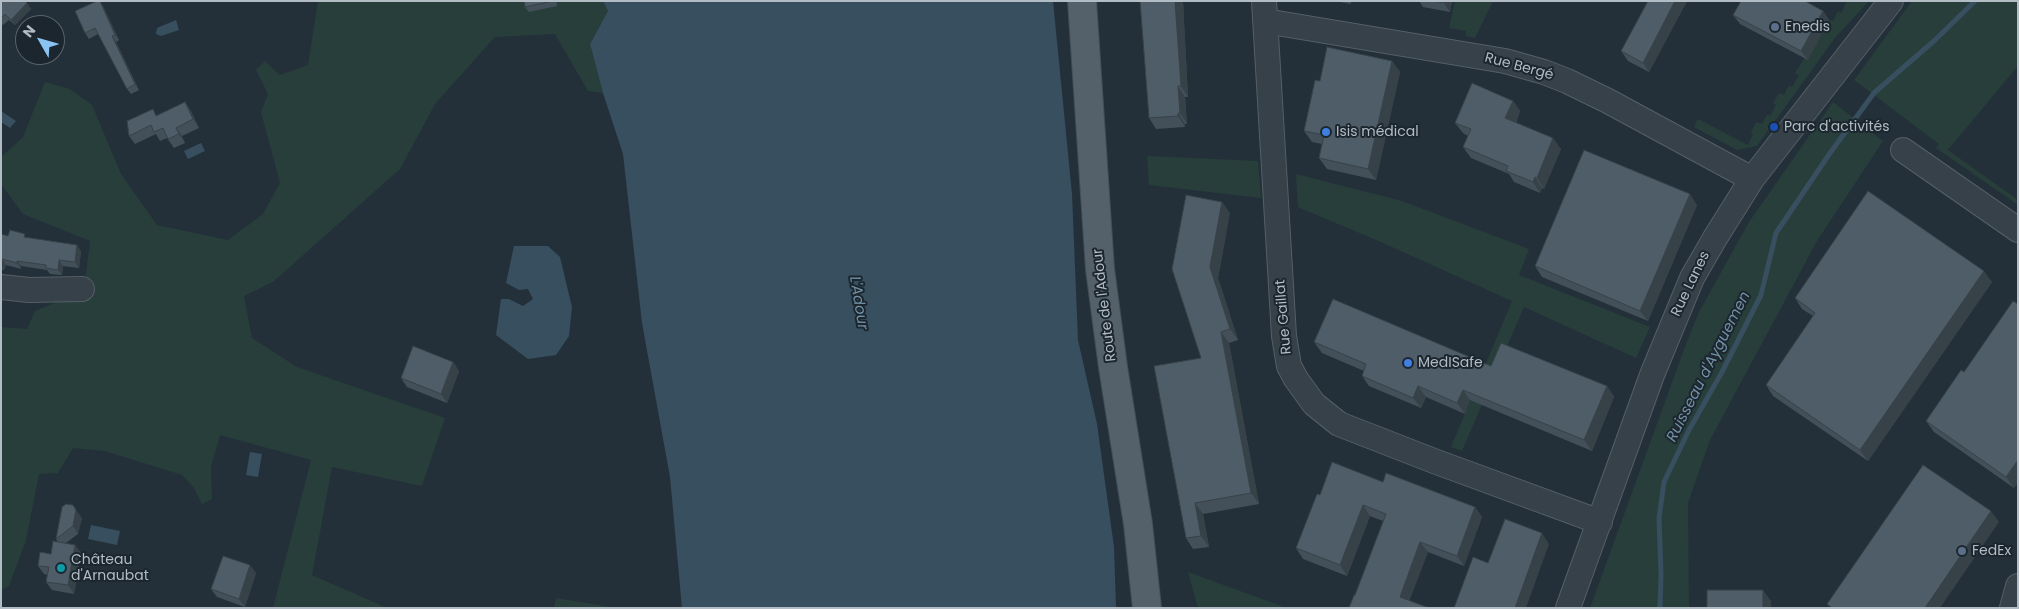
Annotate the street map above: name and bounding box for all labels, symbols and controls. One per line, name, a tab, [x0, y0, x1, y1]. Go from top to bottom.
north arrow	[15, 15, 65, 65]
place label: Enedis	[1785, 19, 1830, 35]
text: N	[18, 21, 40, 42]
marker: Enedis	[1769, 21, 1781, 33]
street label: Rue Bergé	[1483, 50, 1555, 84]
place label: Parc d'activités	[1784, 119, 1890, 135]
marker: Parc d'activités	[1768, 121, 1780, 133]
place label: Isis médical	[1336, 124, 1419, 140]
marker: Isis médical	[1320, 126, 1332, 138]
street label: Route de l'Adour	[1090, 248, 1120, 362]
street label: Rue Lanes	[1668, 249, 1714, 319]
water label: L'Adour	[845, 275, 871, 331]
street label: Rue Gaillat	[1272, 279, 1296, 355]
water label: Ruisseau d'Ayguemen	[1663, 289, 1755, 445]
place label: MedISafe	[1418, 355, 1483, 371]
marker: MedISafe	[1402, 357, 1414, 369]
place label: FedEx	[1972, 543, 2011, 559]
marker: FedEx	[1956, 545, 1968, 557]
place label: Château d'Arnaubat	[71, 552, 149, 584]
marker: Château d'Arnaubat	[55, 562, 67, 574]

